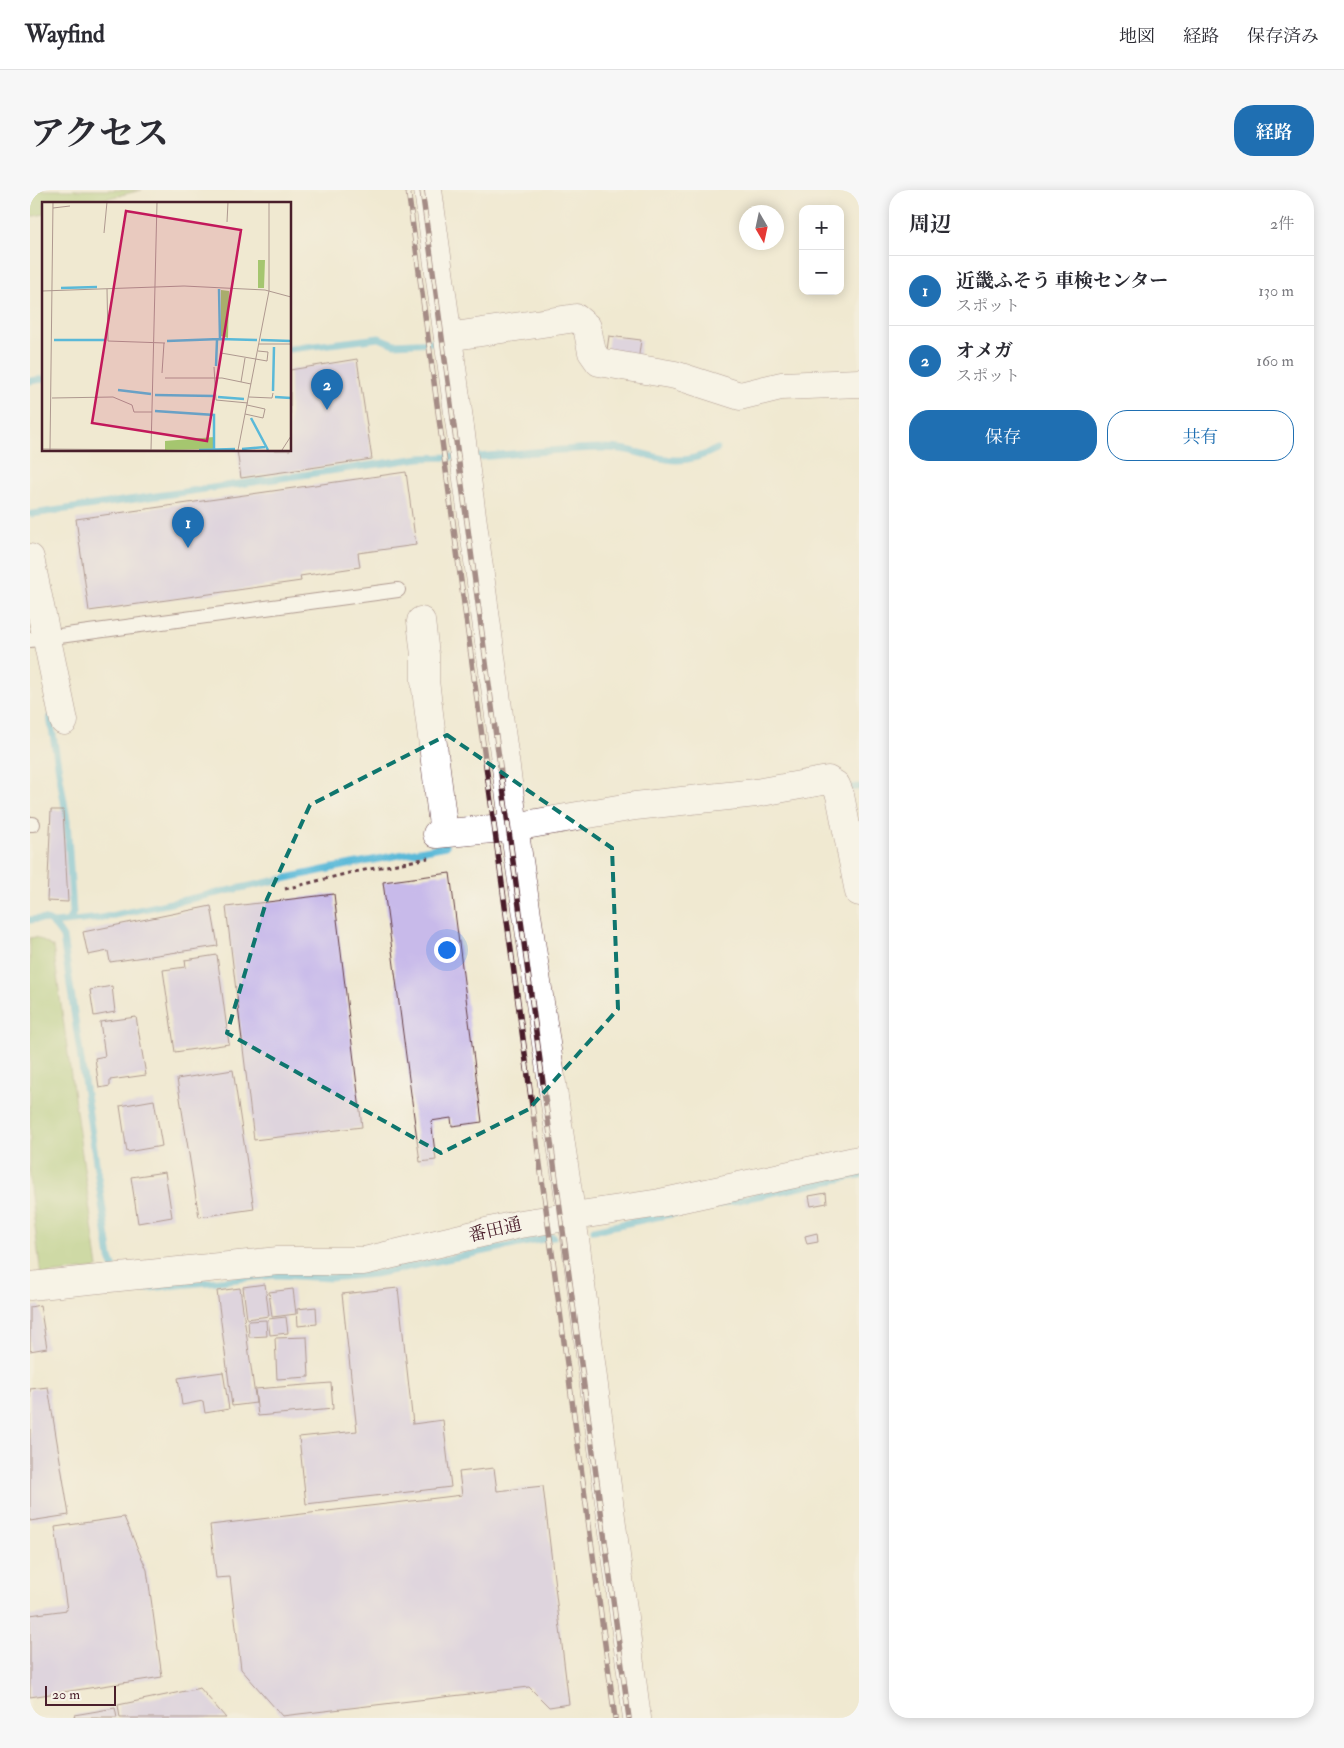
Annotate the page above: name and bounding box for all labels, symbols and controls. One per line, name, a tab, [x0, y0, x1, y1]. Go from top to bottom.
text: Wayfind	[25, 19, 105, 50]
text: 地図	[1119, 25, 1155, 48]
text: 経路	[1183, 25, 1219, 48]
text: 保存済み	[1247, 25, 1319, 48]
button: 経路	[1234, 105, 1314, 156]
text: アクセス	[30, 112, 169, 156]
inset map	[42, 202, 291, 451]
north arrow	[739, 205, 784, 250]
map controls	[799, 205, 844, 295]
button: +	[799, 205, 844, 250]
text: 周辺	[909, 211, 951, 238]
text: 2件	[1270, 214, 1294, 234]
button: −	[799, 250, 844, 295]
text: 近畿ふそう 車検センター	[956, 269, 1168, 293]
text: 1	[922, 281, 928, 301]
text: 130 m	[1258, 281, 1294, 301]
text: スポット	[956, 296, 1020, 316]
text: オメガ	[956, 339, 1013, 363]
text: 2	[921, 351, 929, 371]
text: 160 m	[1256, 351, 1294, 371]
text: スポット	[956, 366, 1020, 386]
pin: 2	[311, 369, 343, 410]
button: 保存	[909, 410, 1097, 461]
button: 共有	[1107, 410, 1294, 461]
pin: 1	[172, 507, 204, 548]
your location	[434, 937, 460, 963]
street label: 番田通	[466, 1213, 524, 1247]
scale bar	[45, 1683, 116, 1706]
text: 20 m	[52, 1686, 80, 1703]

